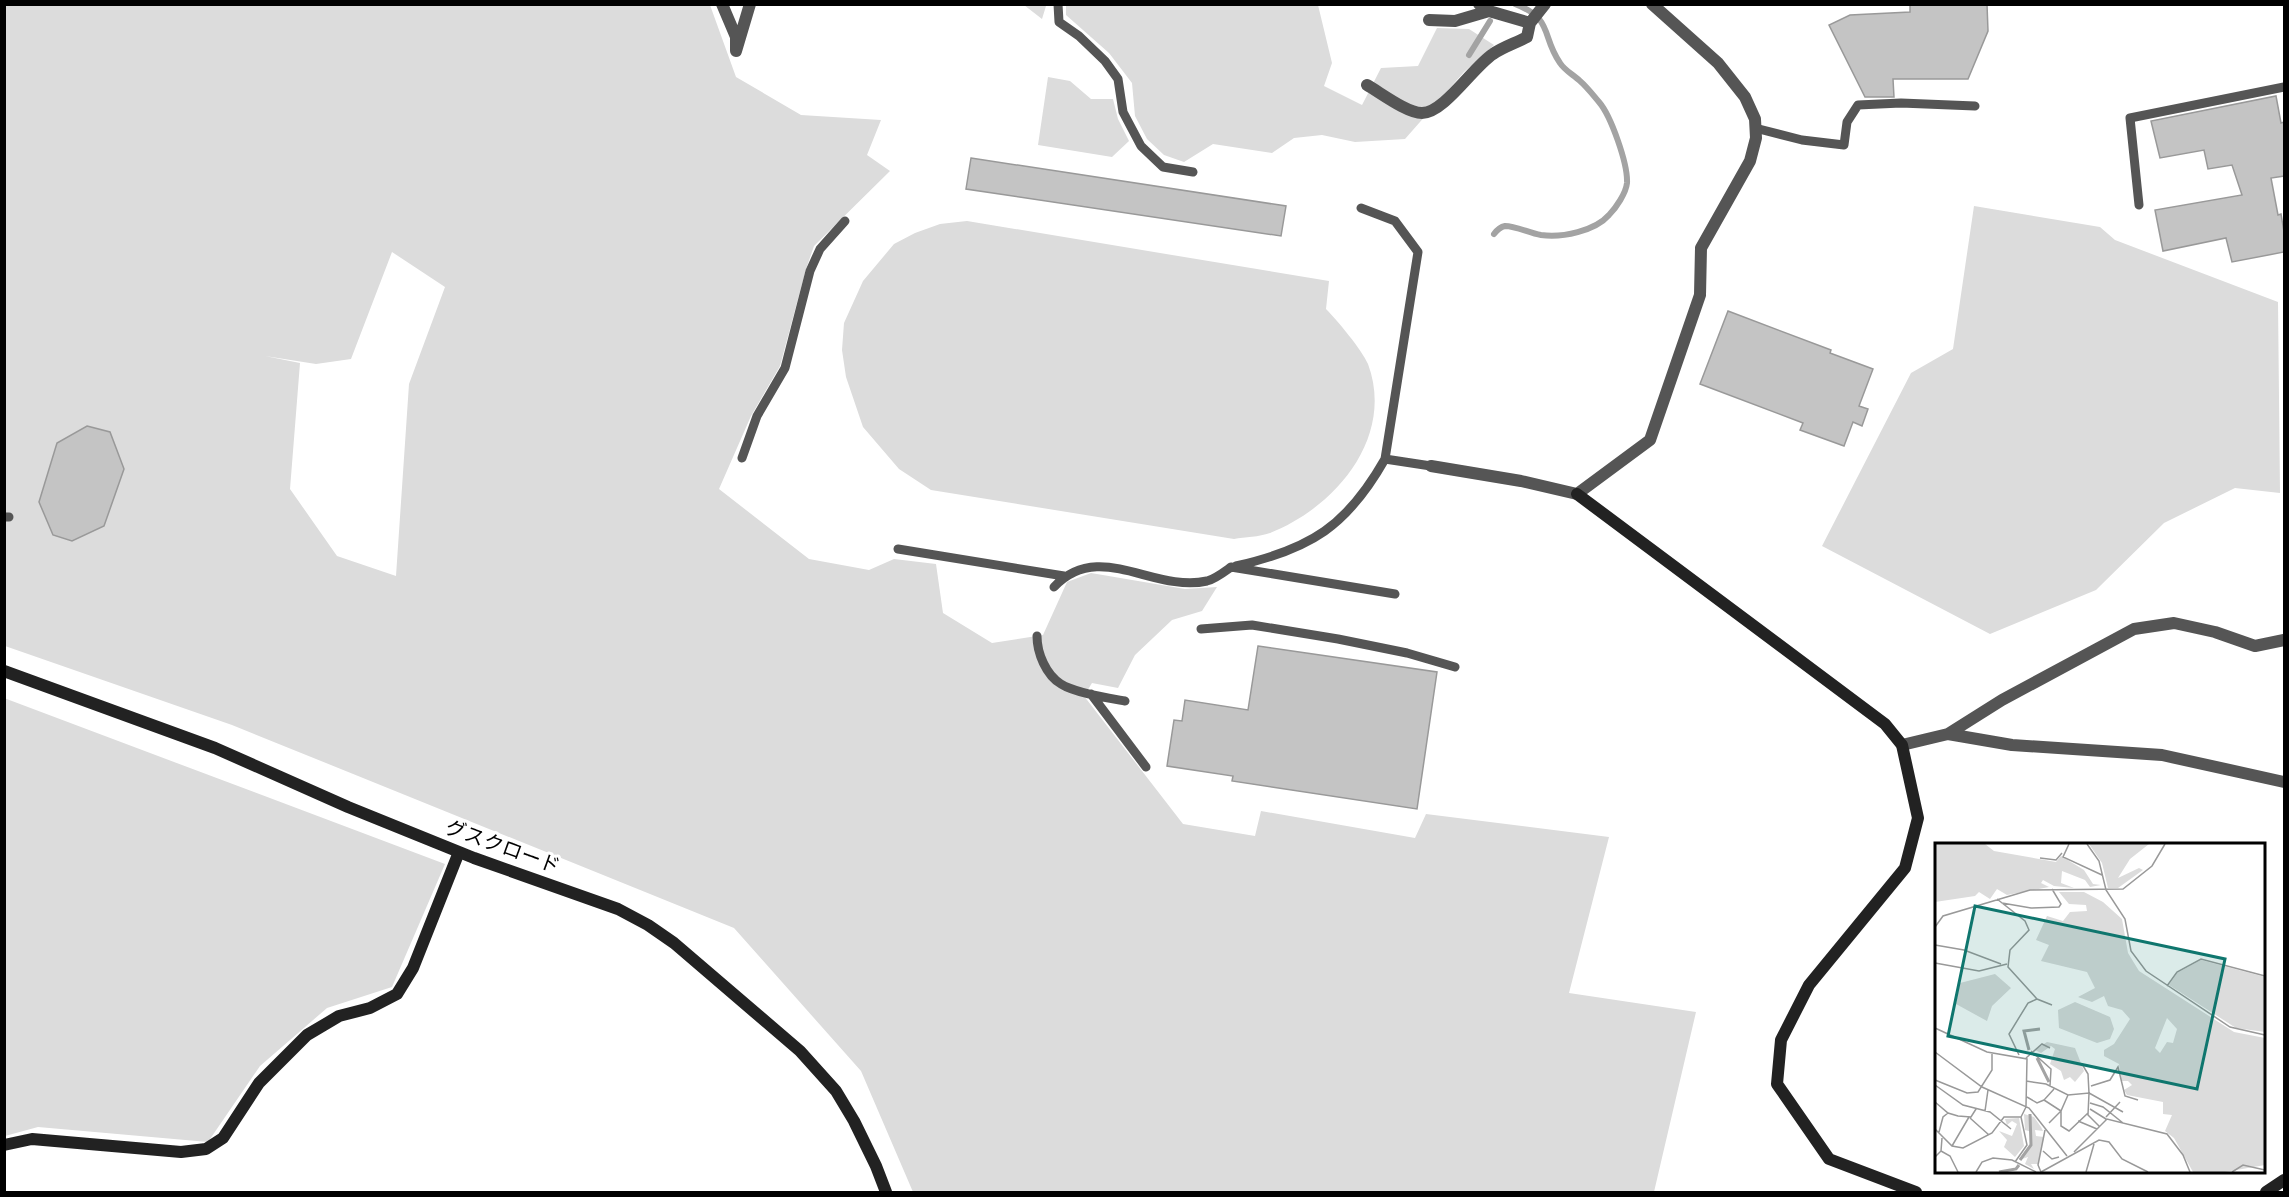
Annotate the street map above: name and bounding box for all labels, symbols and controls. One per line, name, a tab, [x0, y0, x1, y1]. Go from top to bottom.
street label: グスクロード	[442, 813, 564, 879]
inset map	[1935, 843, 2265, 1173]

